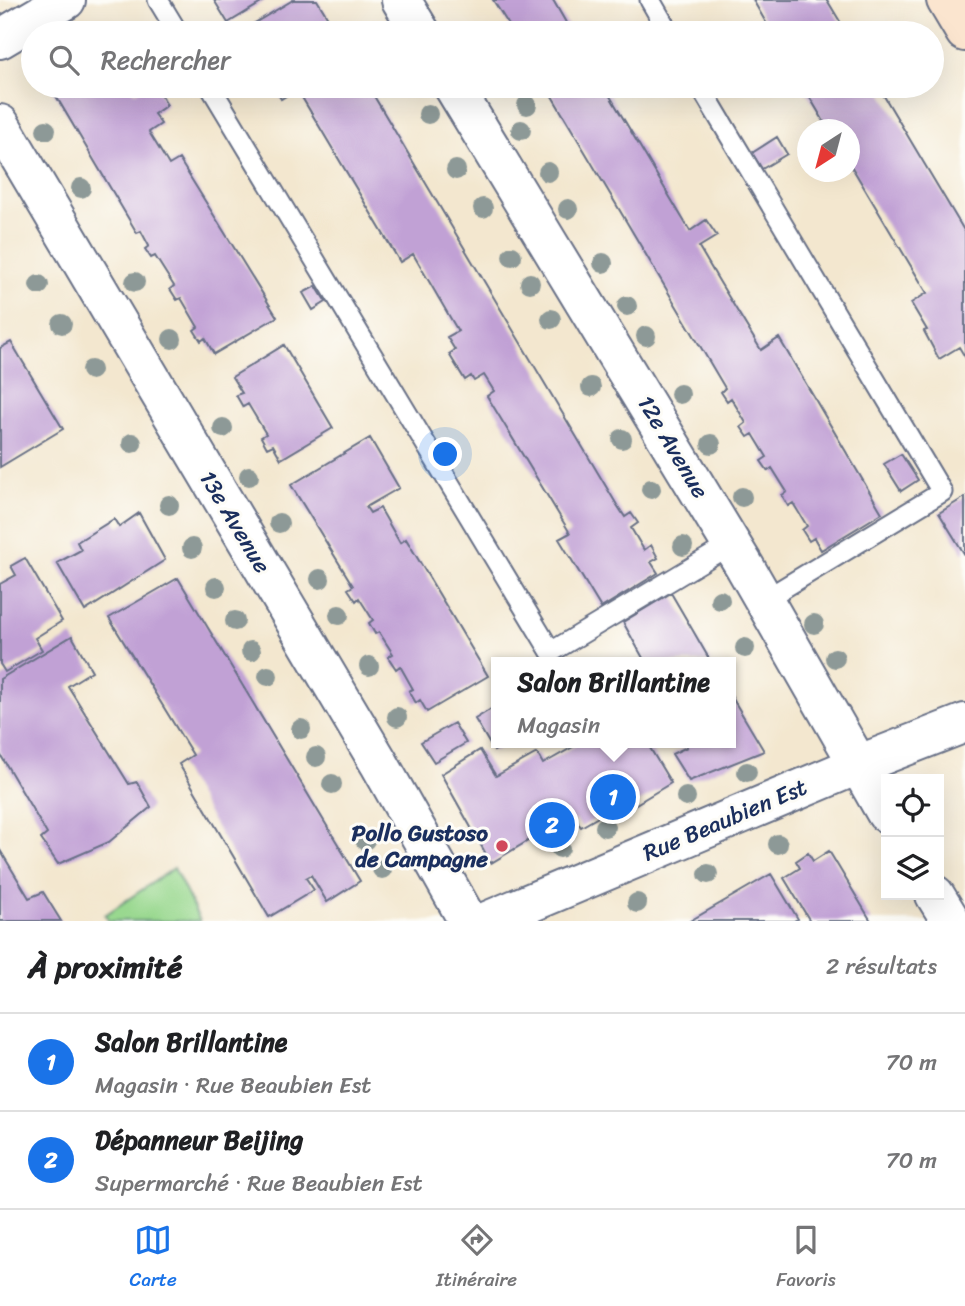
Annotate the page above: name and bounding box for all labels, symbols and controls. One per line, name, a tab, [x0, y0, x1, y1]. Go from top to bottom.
search box	[21, 21, 944, 98]
text: Rechercher	[101, 37, 231, 83]
icon: search	[45, 41, 83, 79]
north arrow	[797, 119, 860, 182]
street label: 12e Avenue	[626, 387, 720, 507]
your location	[428, 437, 462, 471]
street label: 13e Avenue	[188, 462, 282, 582]
popup	[491, 657, 736, 748]
text: Salon Brillantine	[517, 659, 710, 705]
text: Magasin	[517, 705, 600, 746]
street label: Rue Beaubien Est	[636, 767, 814, 873]
pin: 1	[590, 771, 636, 823]
map controls	[881, 774, 944, 900]
button: locate	[881, 774, 944, 837]
pin: 2	[529, 799, 575, 851]
place label: Pollo Gustoso de Campagne	[351, 813, 488, 880]
button: layers	[881, 837, 944, 900]
marker: Pollo Gustoso de Campagne	[494, 838, 510, 854]
text: À proximité	[28, 940, 182, 994]
text: 2 résultats	[826, 946, 937, 987]
text: Salon Brillantine	[95, 1019, 287, 1065]
text: 1	[46, 1042, 56, 1083]
text: 70 m	[886, 1042, 937, 1083]
text: Magasin · Rue Beaubien Est	[95, 1065, 371, 1106]
text: Dépanneur Beijing	[95, 1117, 303, 1163]
text: 2	[44, 1140, 58, 1181]
text: 70 m	[886, 1140, 937, 1181]
text: Supermarché · Rue Beaubien Est	[95, 1163, 423, 1204]
tab: Carte	[130, 1221, 177, 1296]
tab: Itinéraire	[436, 1221, 517, 1296]
tab: Favoris	[776, 1221, 835, 1296]

